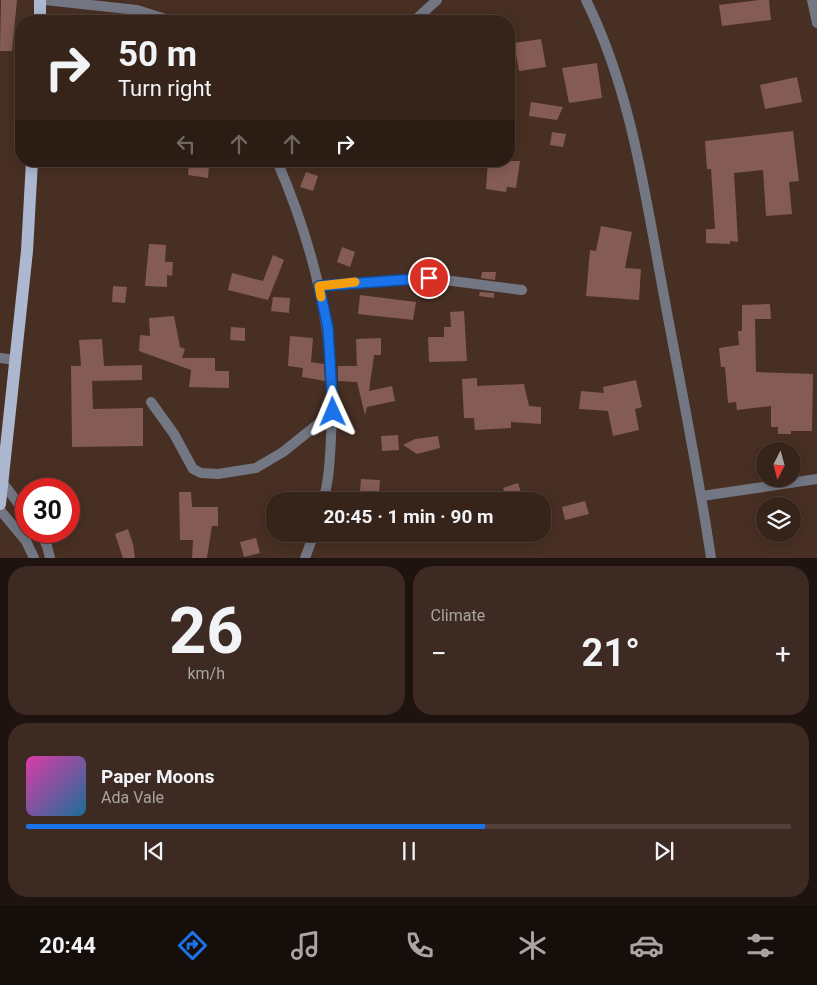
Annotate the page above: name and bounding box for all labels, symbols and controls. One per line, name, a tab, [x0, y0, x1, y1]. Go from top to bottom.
text: 50 m	[118, 34, 197, 75]
icon: right	[35, 35, 100, 100]
text: Turn right	[118, 76, 212, 101]
icon: left	[172, 130, 200, 158]
icon: ahead	[225, 130, 253, 158]
icon: ahead	[278, 130, 306, 158]
icon: right	[331, 130, 359, 158]
pin	[408, 257, 450, 299]
icon: arrive	[415, 264, 443, 292]
position arrow	[306, 385, 358, 437]
north arrow	[756, 442, 801, 488]
map controls	[756, 442, 801, 542]
speed limit sign: 30	[15, 478, 80, 543]
button: layers	[756, 497, 801, 542]
text: 20:45 · 1 min · 90 m	[323, 505, 494, 528]
text: 26	[169, 593, 244, 669]
text: Climate	[431, 606, 485, 625]
text: 21°	[582, 631, 640, 675]
text: −	[431, 637, 447, 670]
text: +	[775, 637, 791, 670]
text: km/h	[187, 664, 225, 683]
text: Paper Moons	[101, 765, 214, 788]
text: Ada Vale	[101, 788, 164, 807]
icon: previous	[140, 837, 168, 865]
icon: pause	[395, 837, 423, 865]
icon: next	[650, 837, 678, 865]
icon: directions	[175, 928, 210, 963]
icon: music	[288, 928, 323, 963]
icon: phone	[402, 928, 437, 963]
icon: climate	[515, 928, 550, 963]
icon: car	[629, 928, 664, 963]
icon: filters	[743, 928, 778, 963]
text: 20:44	[39, 933, 96, 958]

